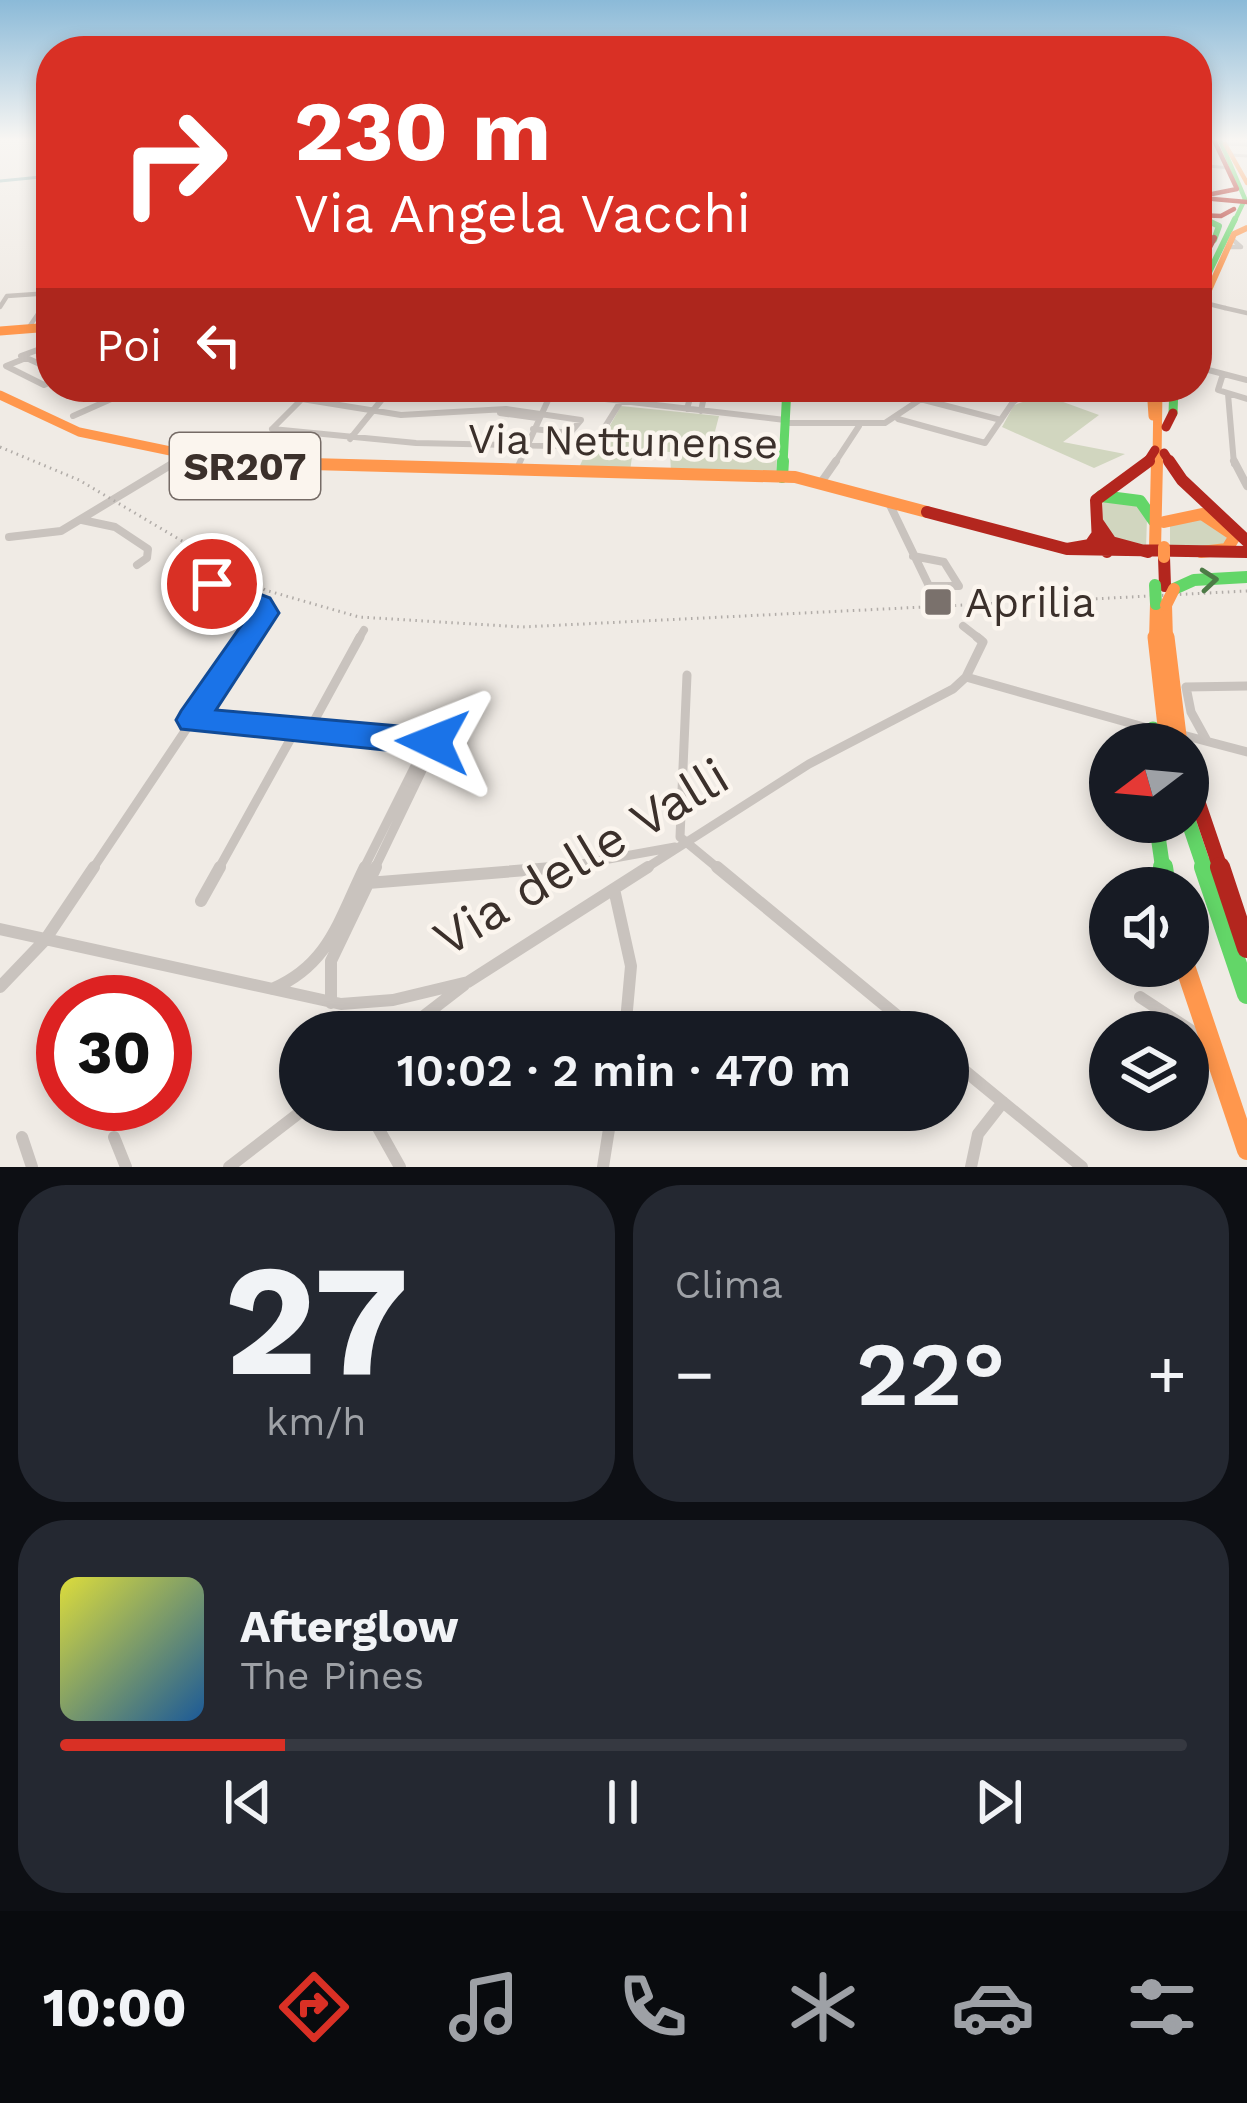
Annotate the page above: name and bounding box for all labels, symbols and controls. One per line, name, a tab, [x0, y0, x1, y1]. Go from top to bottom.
text: 230 m	[294, 82, 551, 180]
icon: right	[96, 84, 252, 240]
text: Via Angela Vacchi	[294, 182, 751, 245]
icon: left	[186, 312, 252, 378]
text: Poi	[96, 319, 162, 372]
street label: Via Nettunense	[467, 414, 779, 468]
road number: SR207	[170, 433, 320, 499]
pin	[161, 533, 263, 635]
icon: arrive	[179, 551, 245, 617]
one-way arrow	[1200, 568, 1219, 593]
place label: Aprilia	[965, 578, 1095, 627]
marker: Aprilia	[922, 586, 954, 618]
position arrow	[370, 679, 496, 805]
north arrow	[1089, 723, 1209, 843]
map controls	[1089, 723, 1209, 1131]
street label: Via delle Valli	[423, 746, 739, 968]
button: sound	[1089, 867, 1209, 987]
speed limit sign: 30	[36, 975, 192, 1131]
button: layers	[1089, 1011, 1209, 1131]
text: 10:02 · 2 min · 470 m	[397, 1044, 851, 1097]
text: 27	[224, 1229, 409, 1412]
text: Clima	[675, 1262, 783, 1307]
text: 22°	[856, 1321, 1006, 1427]
text: −	[675, 1336, 714, 1413]
text: +	[1147, 1336, 1187, 1413]
text: km/h	[266, 1399, 366, 1444]
text: Afterglow	[240, 1600, 459, 1653]
text: The Pines	[240, 1653, 424, 1698]
icon: previous	[215, 1769, 281, 1835]
icon: pause	[590, 1769, 656, 1835]
icon: next	[966, 1769, 1032, 1835]
icon: directions	[272, 1965, 356, 2049]
icon: music	[442, 1965, 526, 2049]
icon: phone	[611, 1965, 695, 2049]
icon: climate	[781, 1965, 865, 2049]
icon: car	[951, 1965, 1035, 2049]
icon: filters	[1120, 1965, 1204, 2049]
text: 10:00	[43, 1976, 187, 2039]

